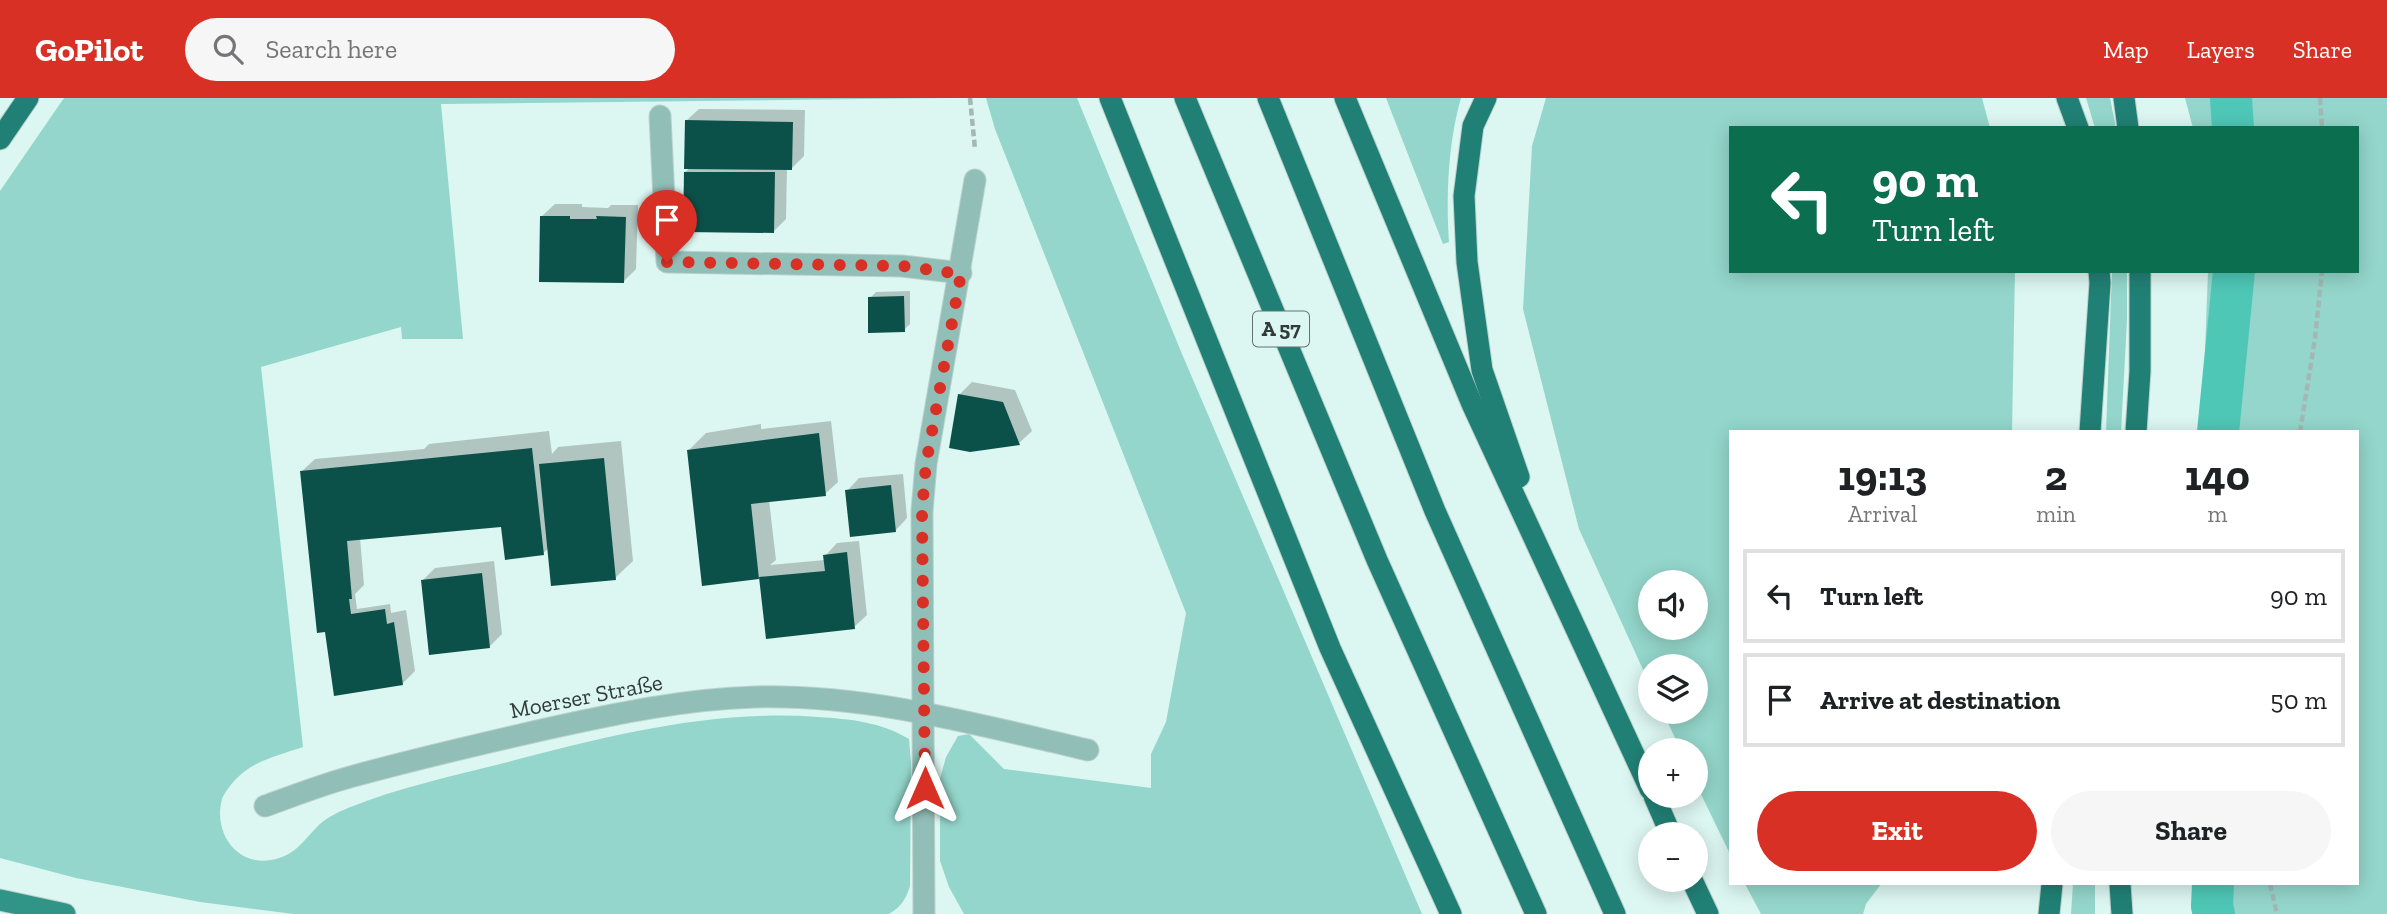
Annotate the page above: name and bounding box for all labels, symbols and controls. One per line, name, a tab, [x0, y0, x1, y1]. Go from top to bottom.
search box	[185, 18, 675, 81]
text: GoPilot	[35, 30, 143, 69]
icon: search	[209, 30, 247, 68]
text: Search here	[265, 33, 397, 65]
text: Map	[2103, 35, 2149, 64]
text: Layers	[2187, 35, 2255, 64]
text: Share	[2293, 35, 2352, 64]
text: 90 m	[1872, 151, 1979, 210]
icon: left	[1757, 154, 1848, 245]
pin	[637, 190, 697, 262]
icon: arrive	[648, 201, 686, 239]
text: Turn left	[1872, 211, 1994, 249]
road number: A 57	[1253, 312, 1309, 346]
text: 19:13	[1838, 450, 1927, 501]
text: 2	[2045, 450, 2067, 501]
text: 140	[2185, 450, 2250, 501]
text: Arrival	[1848, 500, 1917, 528]
text: min	[2036, 500, 2076, 528]
text: m	[2207, 500, 2227, 528]
map controls	[1638, 570, 1708, 892]
button: sound	[1638, 570, 1708, 640]
icon: left	[1761, 577, 1799, 615]
text: Turn left	[1820, 580, 1923, 612]
text: 90 m	[2270, 580, 2327, 612]
button: layers	[1638, 654, 1708, 724]
street label: Moerser Straße	[507, 667, 665, 725]
icon: arrive	[1761, 681, 1799, 719]
text: Arrive at destination	[1820, 684, 2060, 716]
text: 50 m	[2270, 684, 2327, 716]
button: +	[1638, 738, 1708, 808]
position arrow	[888, 751, 962, 825]
button: Exit	[1757, 791, 2037, 871]
button: Share	[2051, 791, 2331, 871]
button: −	[1638, 822, 1708, 892]

